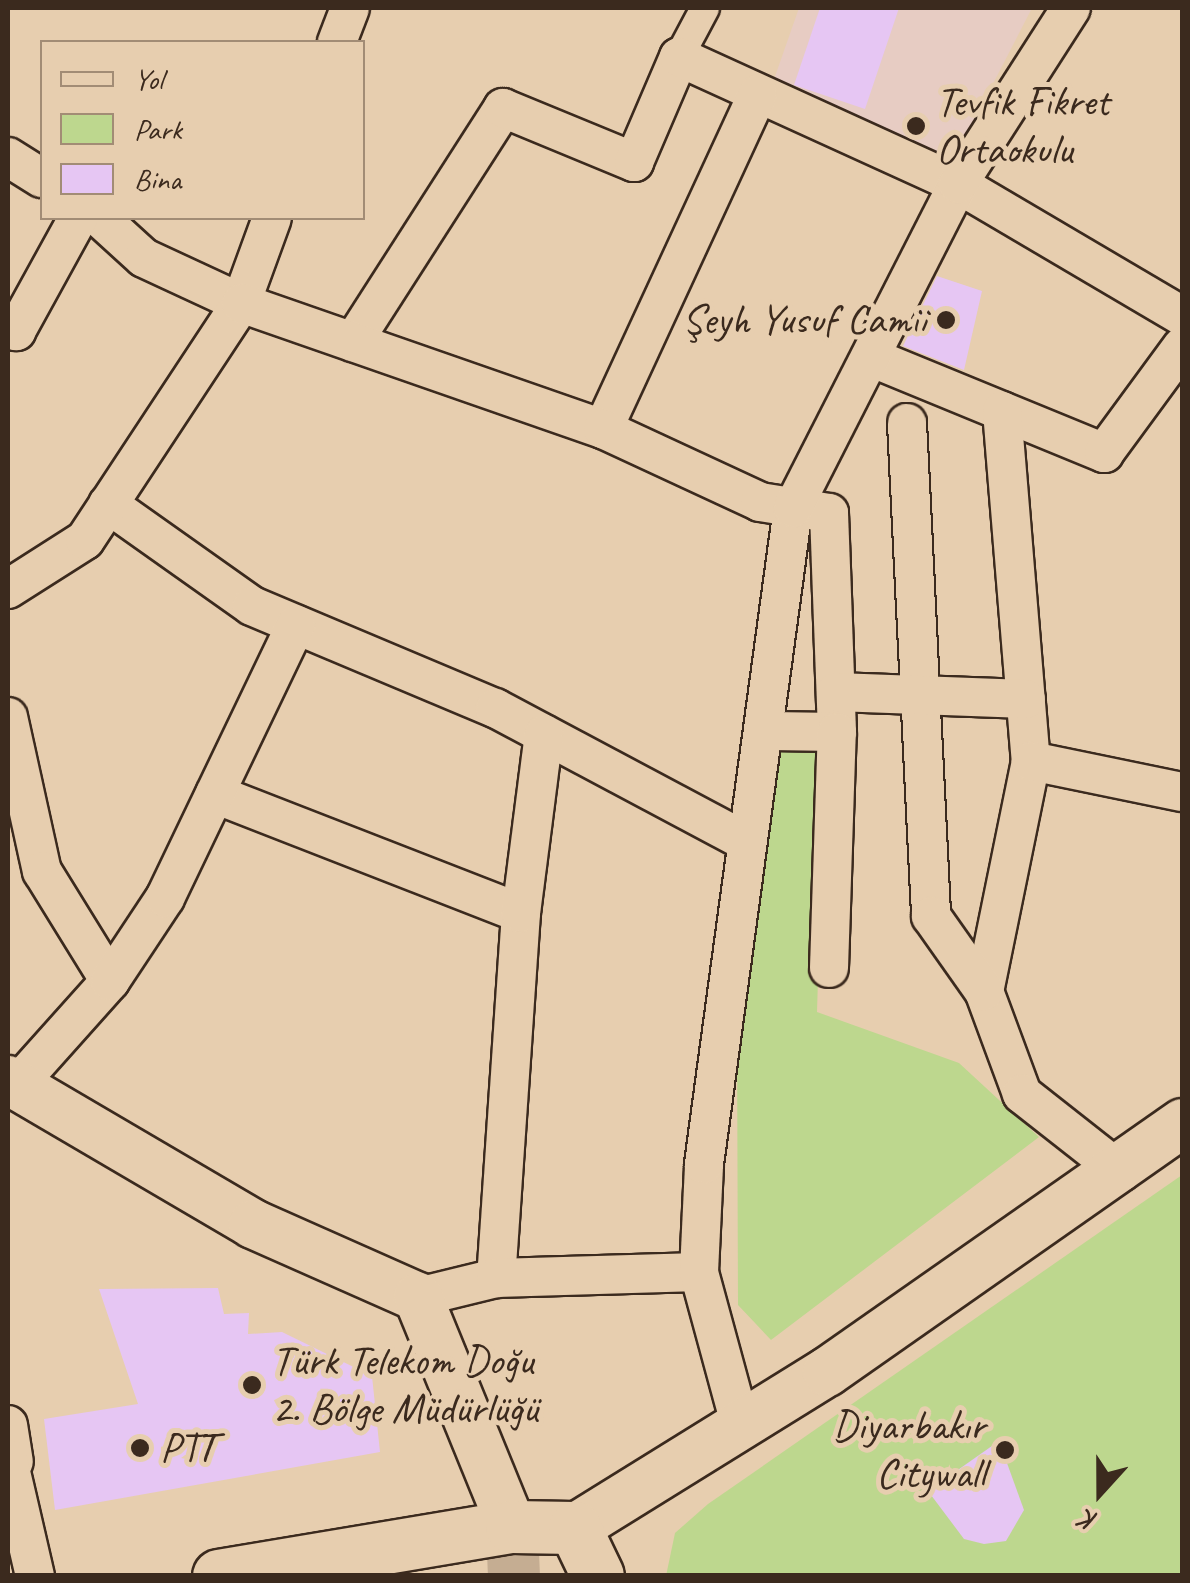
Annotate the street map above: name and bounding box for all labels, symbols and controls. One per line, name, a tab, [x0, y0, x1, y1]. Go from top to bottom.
legend	[40, 40, 365, 220]
text: Yol	[134, 60, 163, 98]
place label: Tevfik Fikret Ortaokulu	[936, 77, 1109, 175]
text: Park	[134, 110, 182, 148]
marker: Tevfik Fikret Ortaokulu	[905, 115, 927, 137]
text: Bina	[134, 160, 181, 198]
place label: Şeyh Yusuf Camii	[685, 295, 926, 345]
marker: Şeyh Yusuf Camii	[935, 309, 957, 331]
place label: Türk Telekom Doğu 2. Bölge Müdürlüğü	[272, 1336, 538, 1434]
marker: Türk Telekom Doğu 2. Bölge Müdürlüğü	[241, 1374, 263, 1396]
place label: Diyarbakır Citywall	[832, 1401, 985, 1500]
place label: PTT	[160, 1423, 215, 1473]
marker: PTT	[129, 1437, 151, 1459]
marker: Diyarbakır Citywall	[994, 1439, 1016, 1461]
north arrow	[1050, 1443, 1150, 1543]
text: K	[1076, 1503, 1102, 1540]

